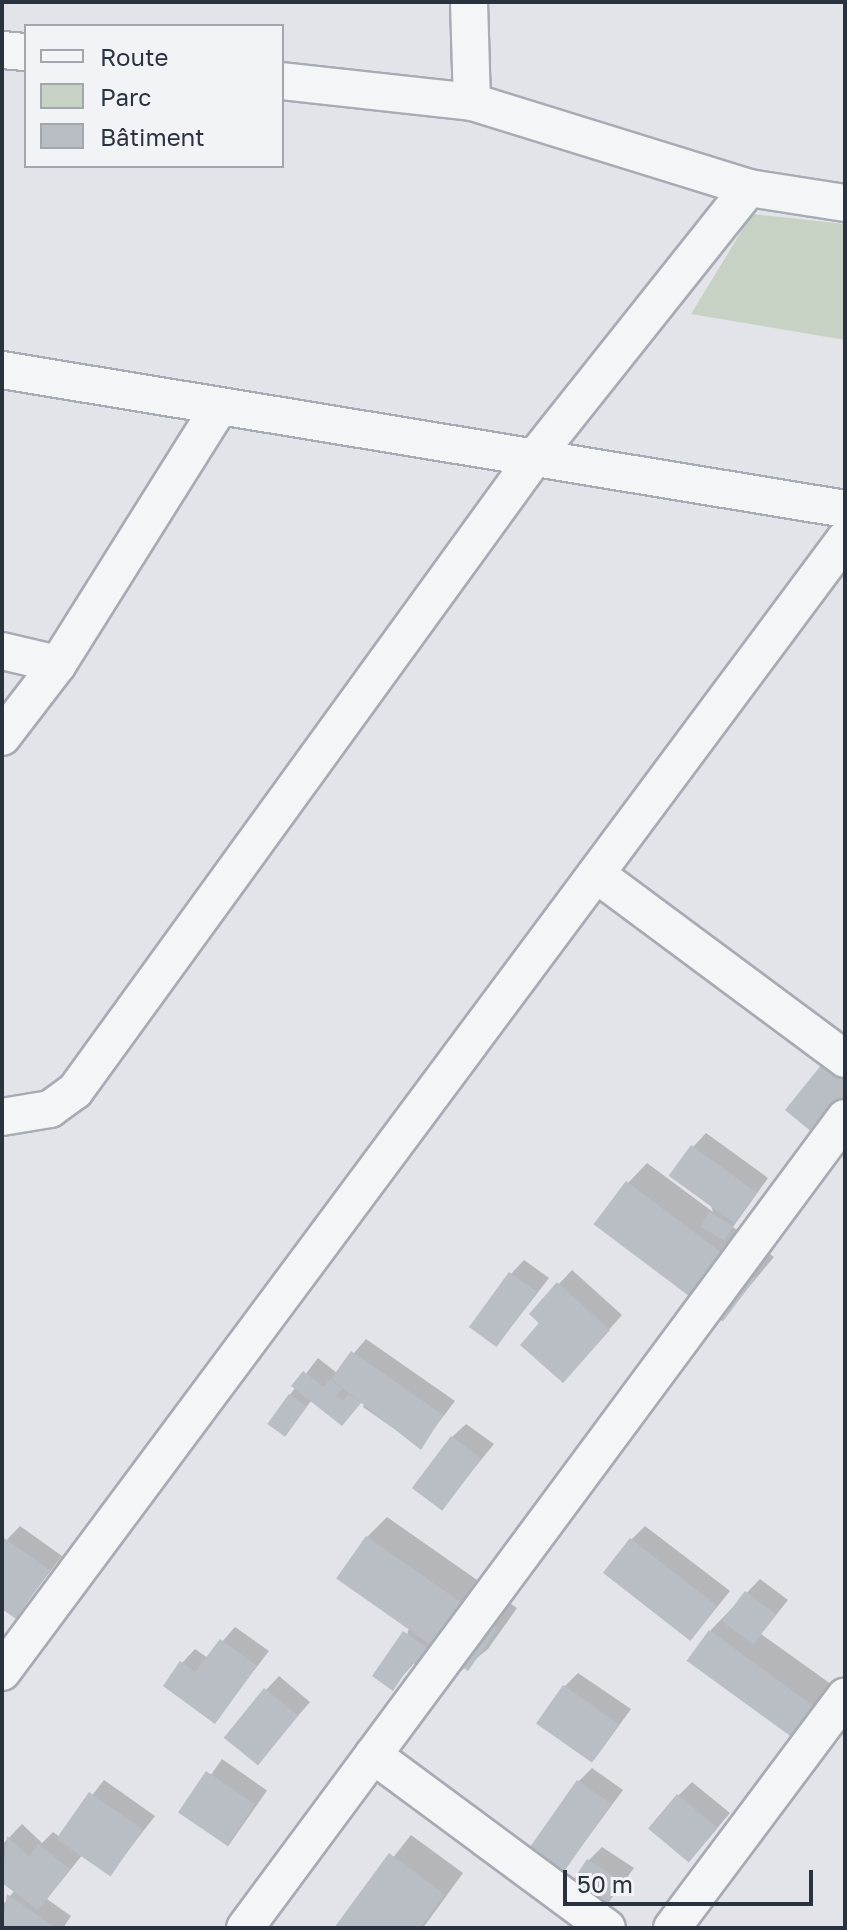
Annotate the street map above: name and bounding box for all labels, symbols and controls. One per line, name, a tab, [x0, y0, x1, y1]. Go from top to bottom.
legend	[24, 24, 284, 168]
text: Route	[100, 42, 169, 71]
text: Parc	[100, 82, 151, 111]
text: Bâtiment	[100, 122, 205, 151]
scale bar	[567, 1854, 817, 1904]
text: 50 m	[577, 1869, 633, 1898]

